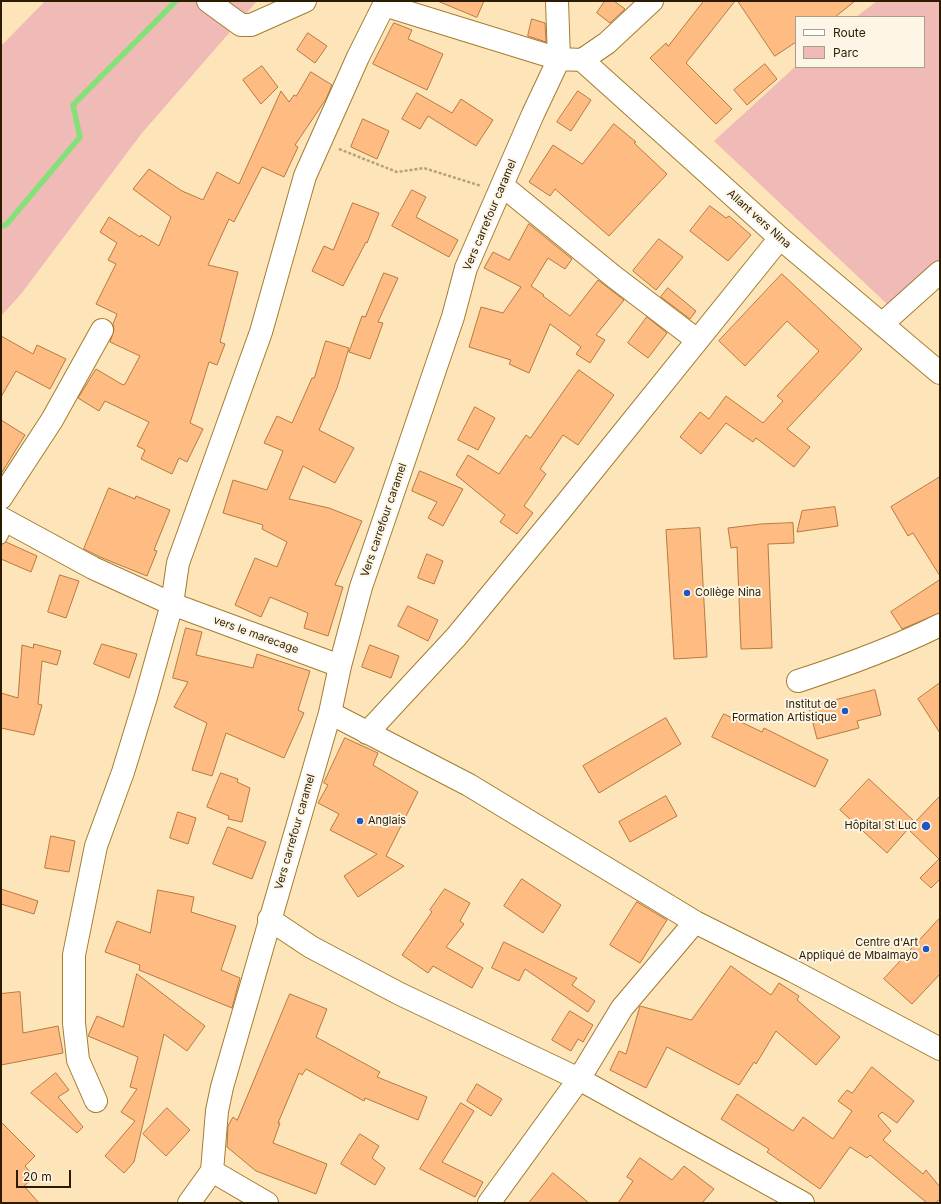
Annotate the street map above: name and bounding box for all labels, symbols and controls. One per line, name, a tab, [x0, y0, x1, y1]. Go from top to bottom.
legend	[795, 16, 925, 68]
text: Route	[833, 25, 866, 40]
text: Parc	[833, 45, 859, 60]
street label: Vers carrefour caramel	[461, 157, 519, 273]
street label: Allant vers Nina	[724, 187, 794, 251]
street label: Vers carrefour caramel	[358, 461, 410, 579]
place label: Collège Nina	[695, 586, 761, 600]
marker: Collège Nina	[682, 588, 692, 598]
street label: vers le marecage	[212, 613, 300, 657]
place label: Institut de Formation Artistique	[732, 698, 837, 724]
marker: Institut de Formation Artistique	[840, 706, 850, 716]
street label: Vers carrefour caramel	[272, 773, 318, 891]
place label: Anglais	[368, 814, 406, 828]
marker: Anglais	[355, 816, 365, 826]
place label: Hôpital St Luc	[844, 819, 917, 833]
marker: Hôpital St Luc	[920, 820, 932, 832]
place label: Centre d'Art Appliqué de Mbalmayo	[799, 936, 918, 962]
marker: Centre d'Art Appliqué de Mbalmayo	[921, 944, 931, 954]
scale bar	[18, 1162, 73, 1188]
text: 20 m	[23, 1169, 52, 1184]

